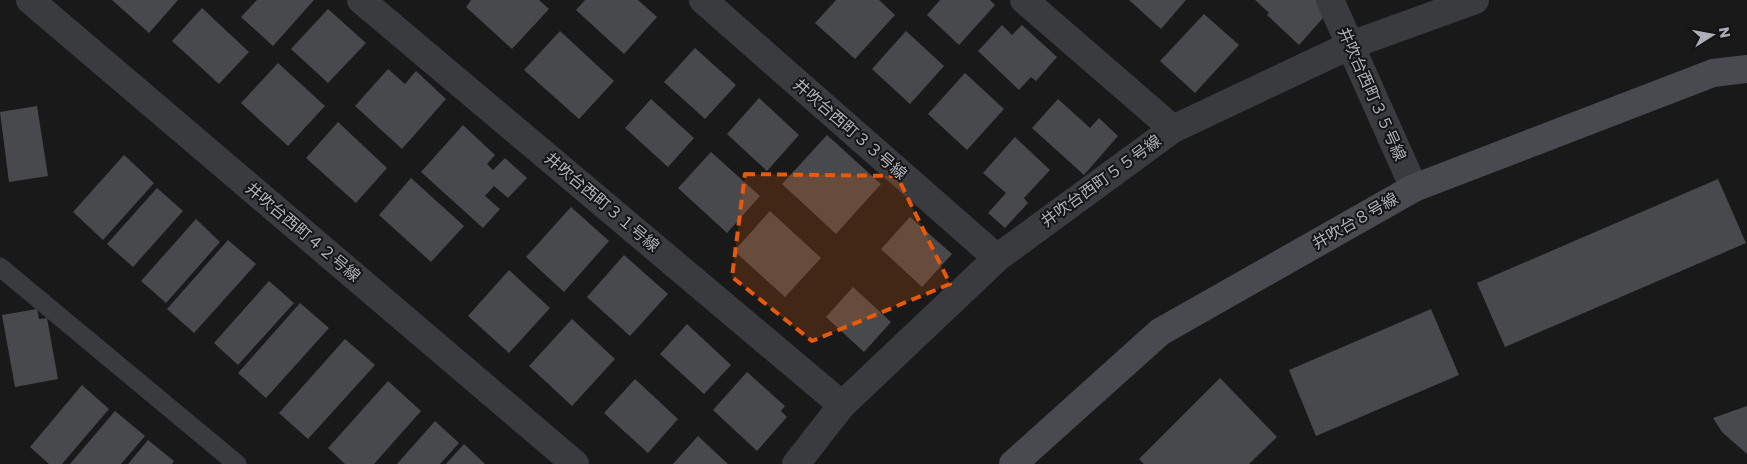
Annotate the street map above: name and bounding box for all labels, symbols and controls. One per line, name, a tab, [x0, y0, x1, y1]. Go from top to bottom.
north arrow	[1687, 10, 1737, 60]
street label: 井吹台西町３５号線	[1332, 24, 1412, 164]
text: N	[1714, 25, 1736, 40]
street label: 井吹台西町３３号線	[788, 73, 912, 185]
street label: 井吹台西町５５号線	[1036, 129, 1166, 233]
street label: 井吹台西町３１号線	[539, 147, 665, 257]
street label: 井吹台西町４２号線	[240, 177, 366, 287]
street label: 井吹台８号線	[1308, 187, 1402, 255]

